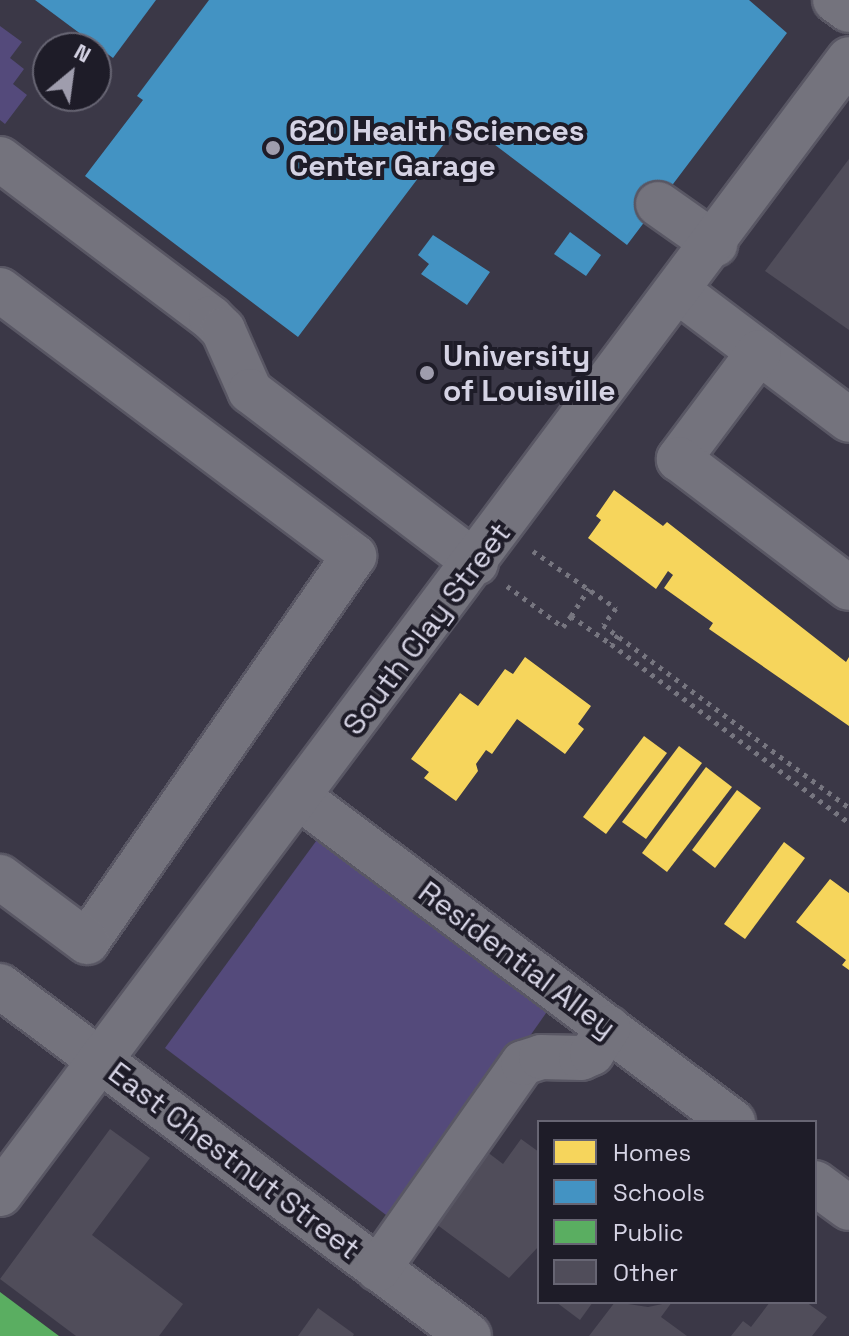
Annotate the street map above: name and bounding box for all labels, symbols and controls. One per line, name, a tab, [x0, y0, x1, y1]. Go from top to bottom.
north arrow	[32, 32, 112, 112]
text: N	[69, 37, 96, 69]
place label: 620 Health Sciences Center Garage	[289, 113, 585, 184]
marker: 620 Health Sciences Center Garage	[264, 139, 282, 157]
place label: University of Louisville	[443, 338, 615, 408]
marker: University of Louisville	[418, 364, 436, 382]
street label: South Clay Street	[335, 516, 519, 742]
street label: Residential Alley	[411, 874, 623, 1046]
street label: East Chestnut Street	[101, 1055, 367, 1267]
legend	[537, 1120, 817, 1304]
text: Homes	[613, 1137, 691, 1168]
text: Schools	[613, 1177, 705, 1208]
text: Public	[613, 1217, 684, 1248]
text: Other	[613, 1257, 678, 1288]

